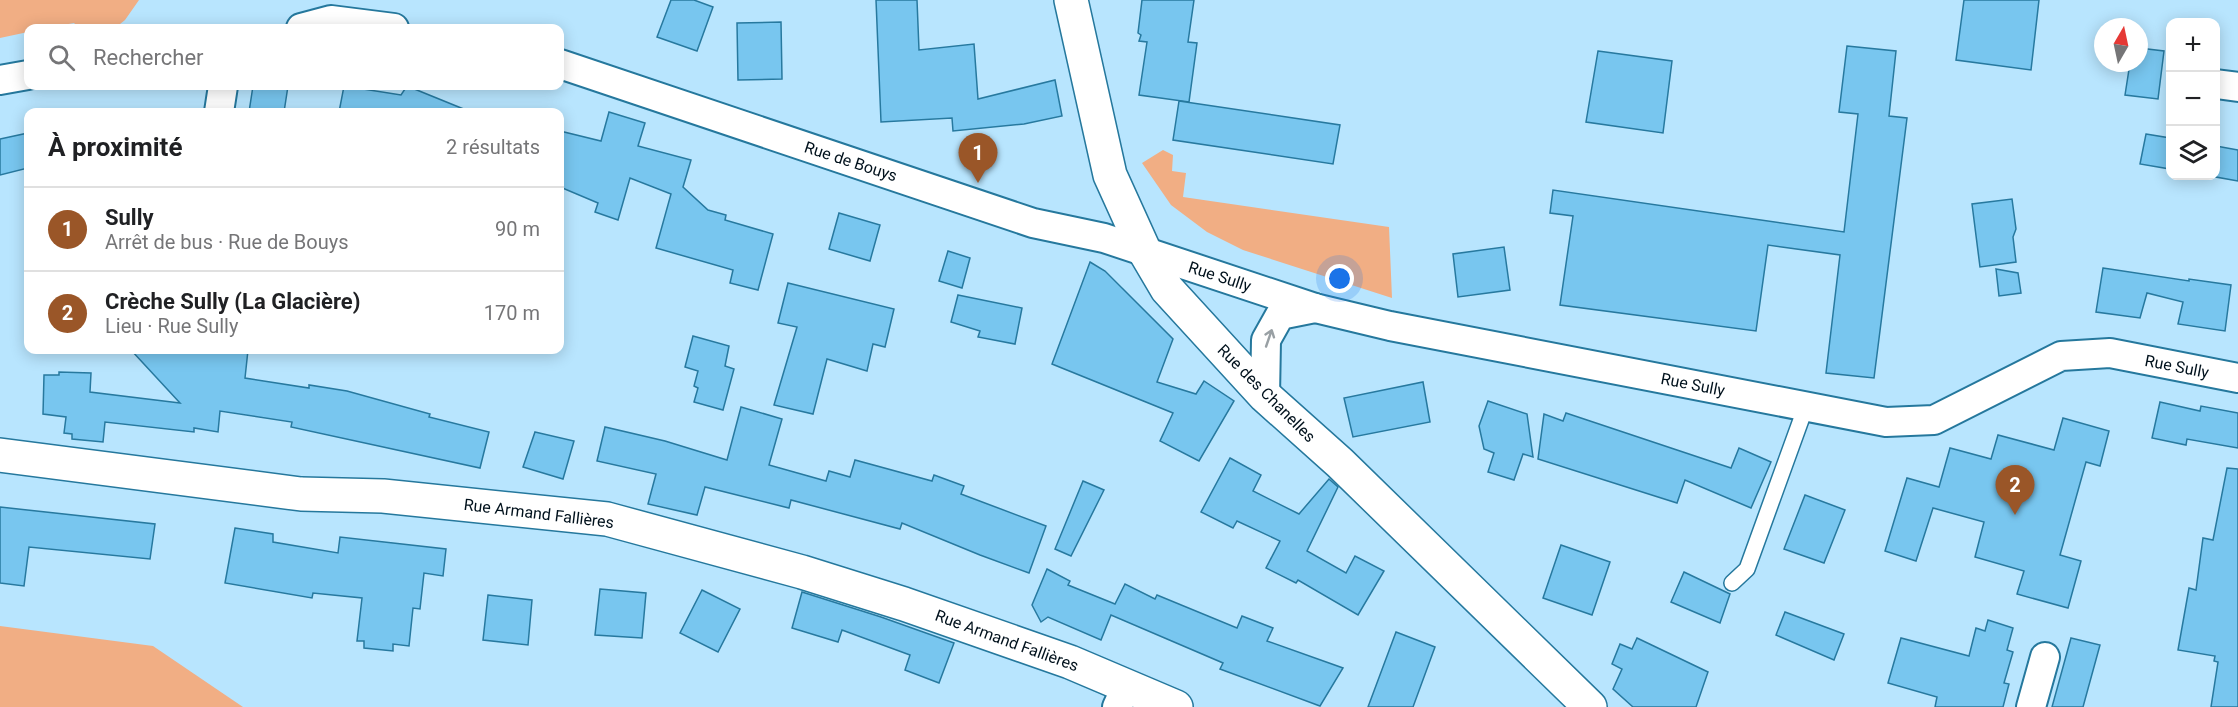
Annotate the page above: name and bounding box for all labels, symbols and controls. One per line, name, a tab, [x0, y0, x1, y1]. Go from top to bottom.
north arrow	[2094, 18, 2148, 72]
map controls	[2166, 18, 2220, 180]
button: +	[2166, 18, 2220, 72]
search box	[24, 24, 564, 90]
icon: search	[45, 41, 78, 74]
text: Rechercher	[93, 45, 204, 70]
button: −	[2166, 72, 2220, 126]
button: layers	[2166, 126, 2220, 180]
text: À proximité	[48, 132, 182, 162]
pin: 1	[958, 134, 998, 183]
text: 2 résultats	[446, 135, 540, 159]
street label: Rue de Bouys	[802, 138, 900, 185]
text: Sully	[105, 205, 154, 230]
text: 1	[62, 217, 73, 241]
text: 90 m	[495, 217, 540, 241]
text: Arrêt de bus · Rue de Bouys	[105, 230, 349, 254]
street label: Rue Sully	[1186, 257, 1254, 296]
your location	[1325, 264, 1354, 293]
text: Crèche Sully (La Glacière)	[105, 289, 360, 314]
text: 2	[62, 301, 73, 325]
text: 170 m	[484, 301, 540, 325]
text: Lieu · Rue Sully	[105, 314, 238, 338]
one-way arrow	[1265, 329, 1276, 348]
street label: Rue des Chanelles	[1214, 340, 1320, 446]
street label: Rue Sully	[2143, 351, 2211, 382]
street label: Rue Sully	[1659, 369, 1727, 400]
pin: 2	[1996, 466, 2034, 515]
street label: Rue Armand Fallières	[463, 495, 615, 532]
street label: Rue Armand Fallières	[933, 606, 1081, 675]

